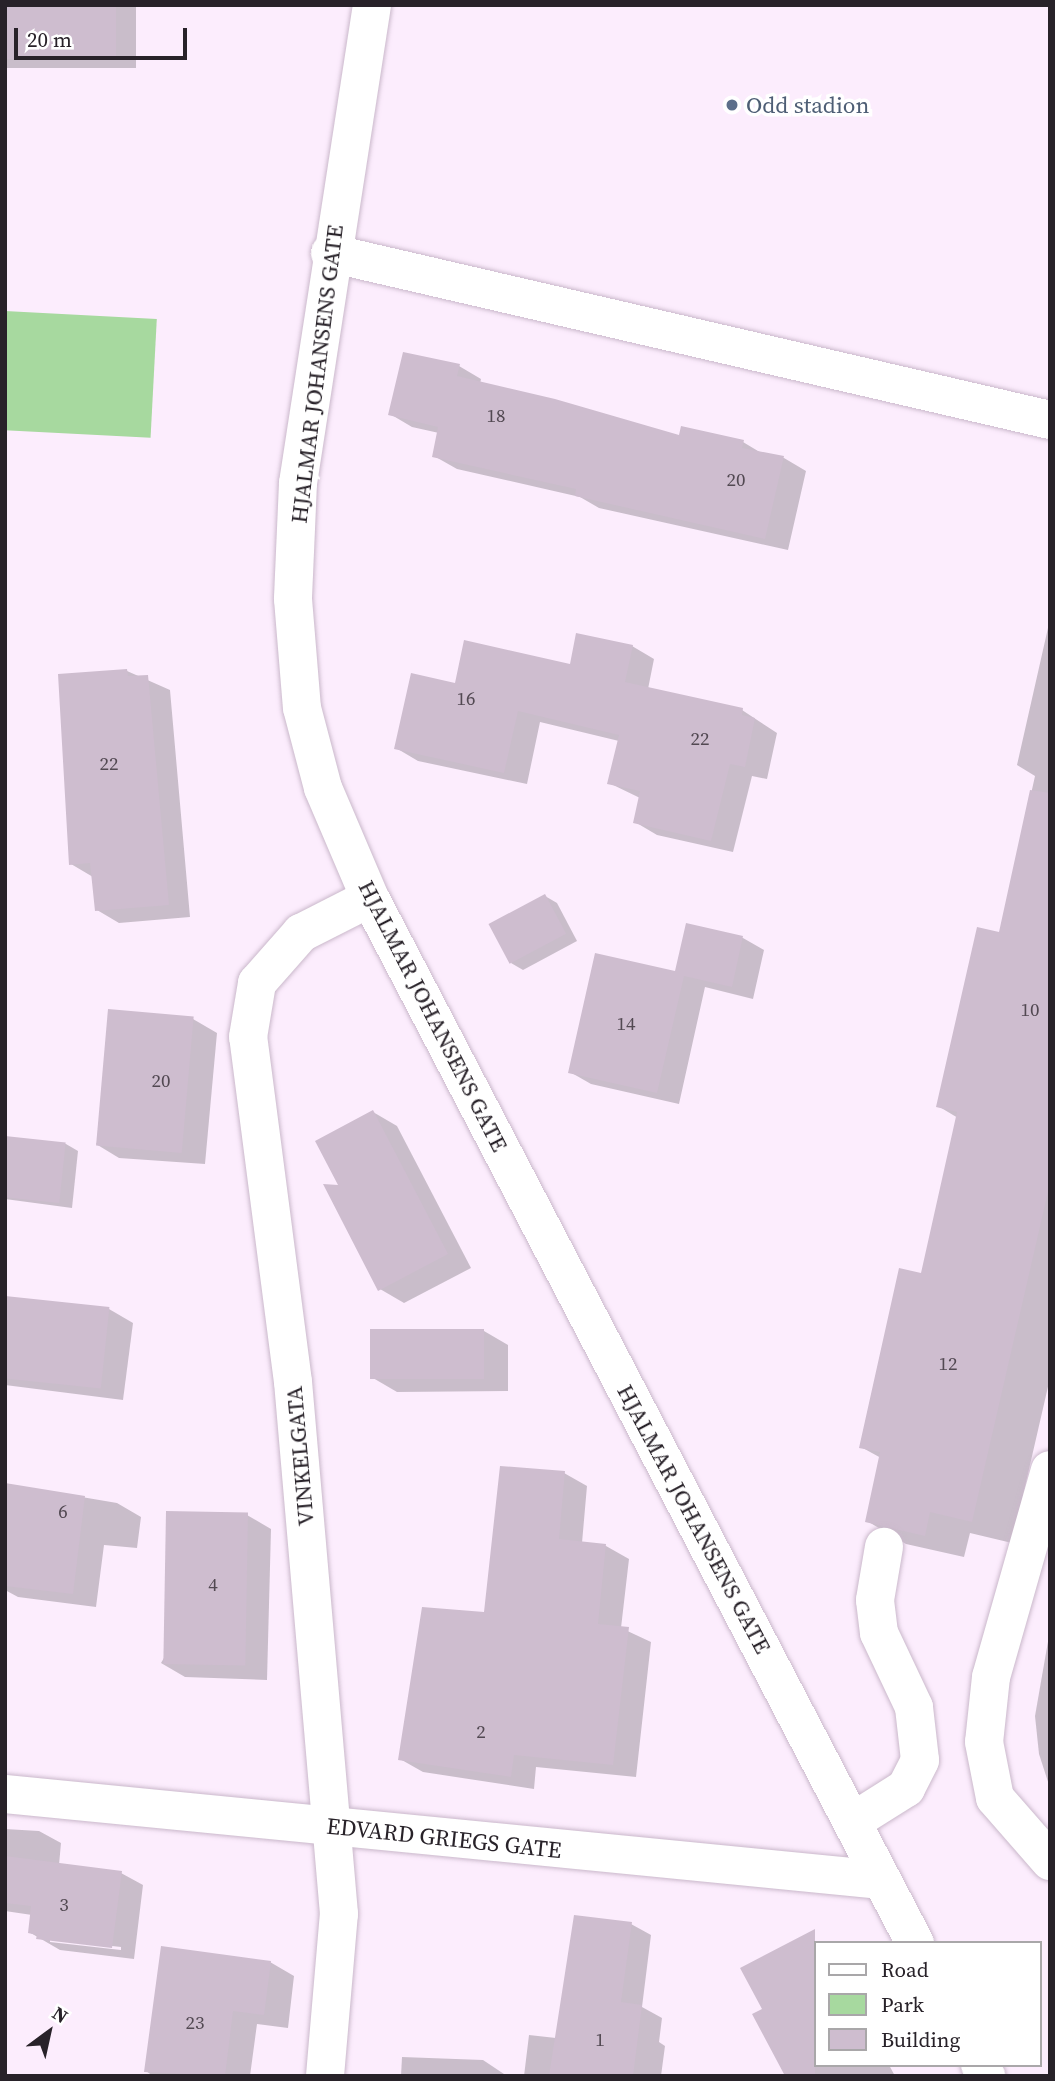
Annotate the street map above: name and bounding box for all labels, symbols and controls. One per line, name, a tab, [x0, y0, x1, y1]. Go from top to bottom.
scale bar	[18, 14, 191, 58]
text: 20 m	[27, 25, 72, 54]
place label: Odd stadion	[746, 91, 869, 119]
marker: Odd stadion	[724, 97, 740, 113]
street label: HJALMAR JOHANSENS GATE	[285, 223, 349, 525]
house number: 18	[487, 405, 505, 427]
house number: 20	[727, 469, 745, 491]
house number: 16	[457, 688, 475, 710]
house number: 22	[691, 728, 709, 750]
house number: 22	[100, 753, 118, 775]
street label: HJALMAR JOHANSENS GATE	[352, 876, 514, 1156]
house number: 10	[1021, 999, 1039, 1021]
house number: 14	[617, 1013, 635, 1035]
house number: 20	[152, 1070, 170, 1092]
house number: 12	[939, 1353, 957, 1375]
street label: HJALMAR JOHANSENS GATE	[611, 1380, 777, 1658]
street label: VINKELGATA	[280, 1385, 320, 1527]
house number: 6	[58, 1501, 68, 1523]
house number: 4	[208, 1574, 218, 1596]
house number: 2	[476, 1721, 486, 1743]
street label: EDVARD GRIEGS GATE	[325, 1812, 563, 1864]
house number: 3	[59, 1894, 69, 1916]
legend	[814, 1941, 1041, 2067]
text: Road	[881, 1955, 929, 1984]
text: Park	[881, 1990, 924, 2019]
north arrow	[14, 1997, 84, 2067]
text: N	[48, 2000, 73, 2029]
house number: 23	[186, 2012, 204, 2034]
text: Building	[881, 2025, 960, 2054]
house number: 1	[595, 2029, 605, 2051]

